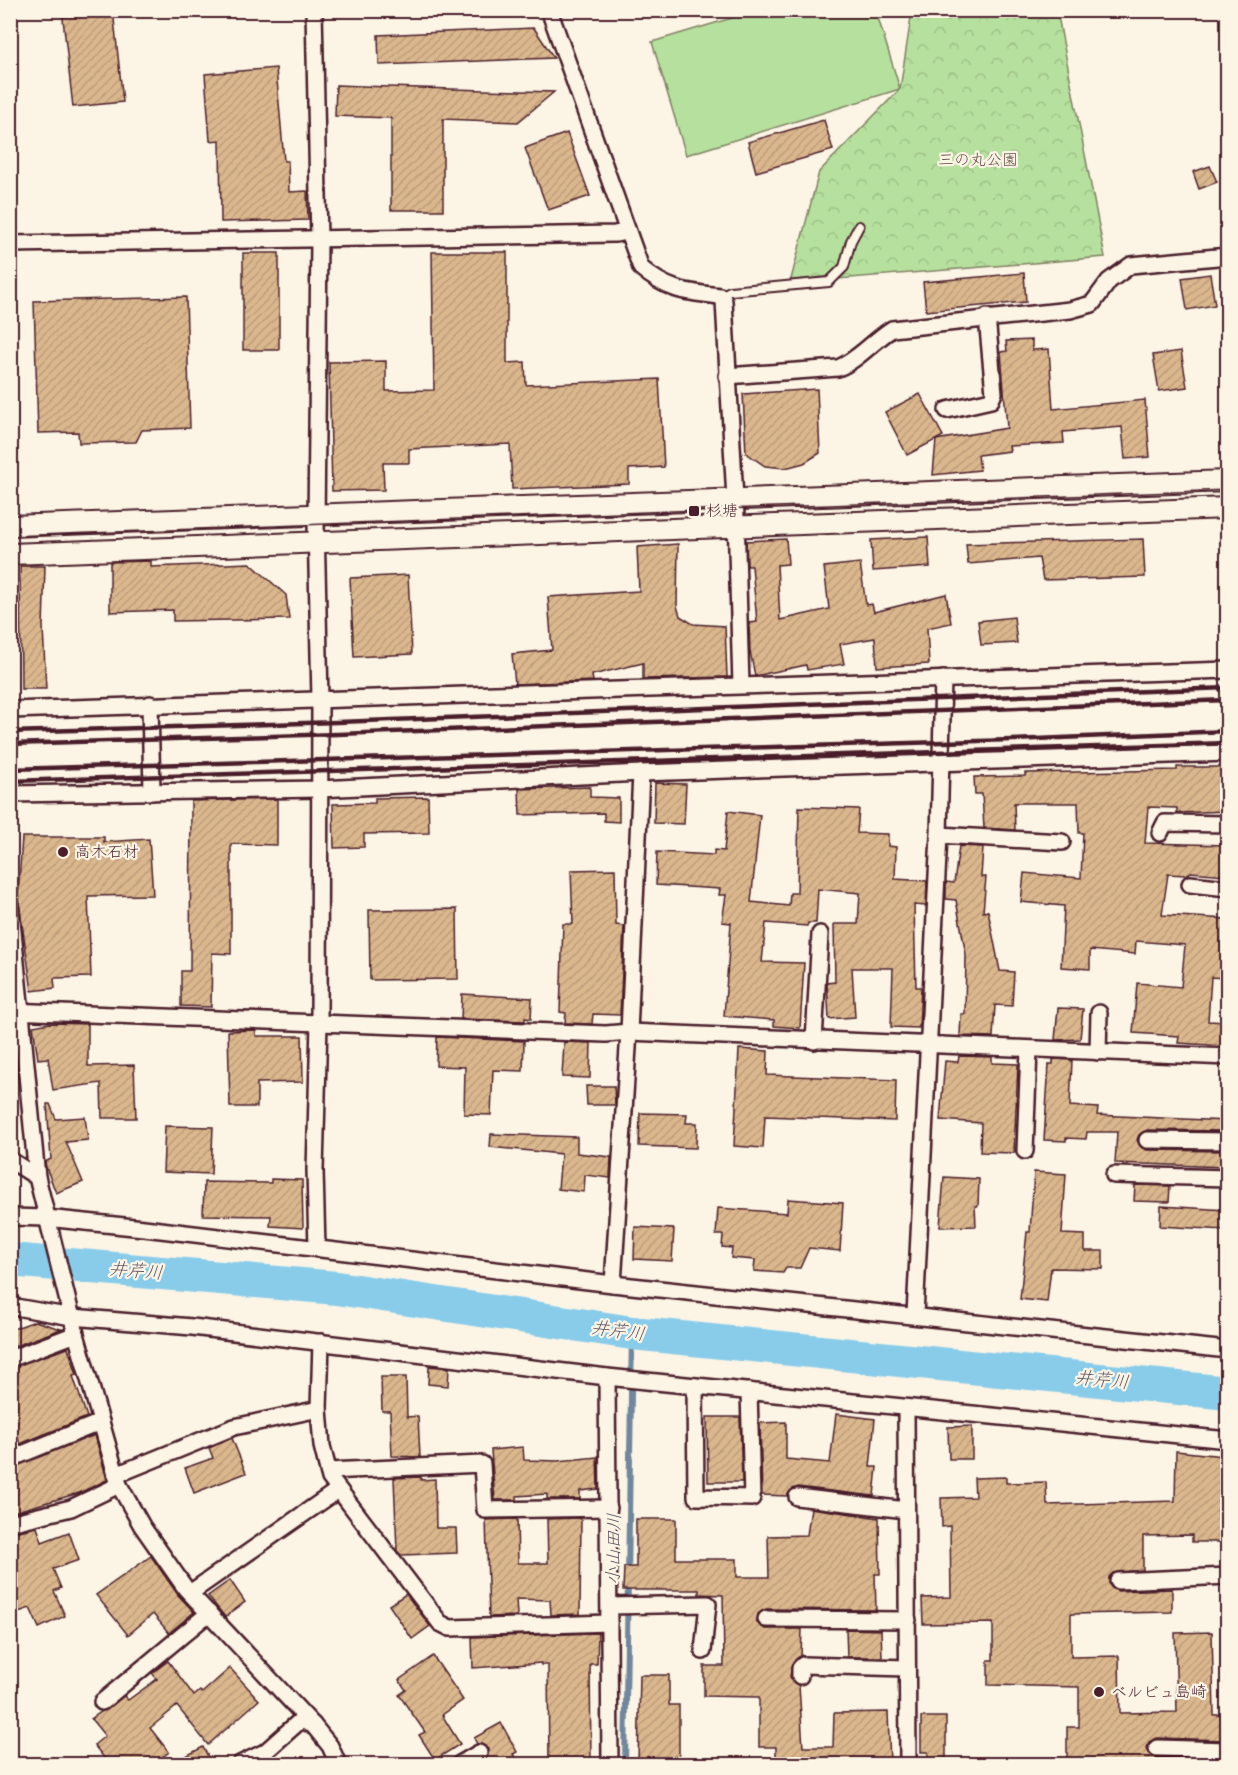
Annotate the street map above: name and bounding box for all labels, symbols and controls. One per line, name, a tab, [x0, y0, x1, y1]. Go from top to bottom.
park label: 三の丸公園	[938, 150, 1018, 170]
place label: 杉塘	[706, 501, 738, 521]
marker: 杉塘	[687, 504, 701, 518]
place label: 高木石材	[75, 842, 139, 862]
marker: 高木石材	[56, 845, 70, 859]
water label: 井芹川	[108, 1257, 164, 1285]
water label: 井芹川	[590, 1316, 646, 1346]
water label: 井芹川	[1074, 1366, 1130, 1394]
water label: 小山田川	[602, 1513, 626, 1585]
place label: ベルビュ島崎	[1111, 1682, 1207, 1702]
marker: ベルビュ島崎	[1092, 1685, 1106, 1699]

